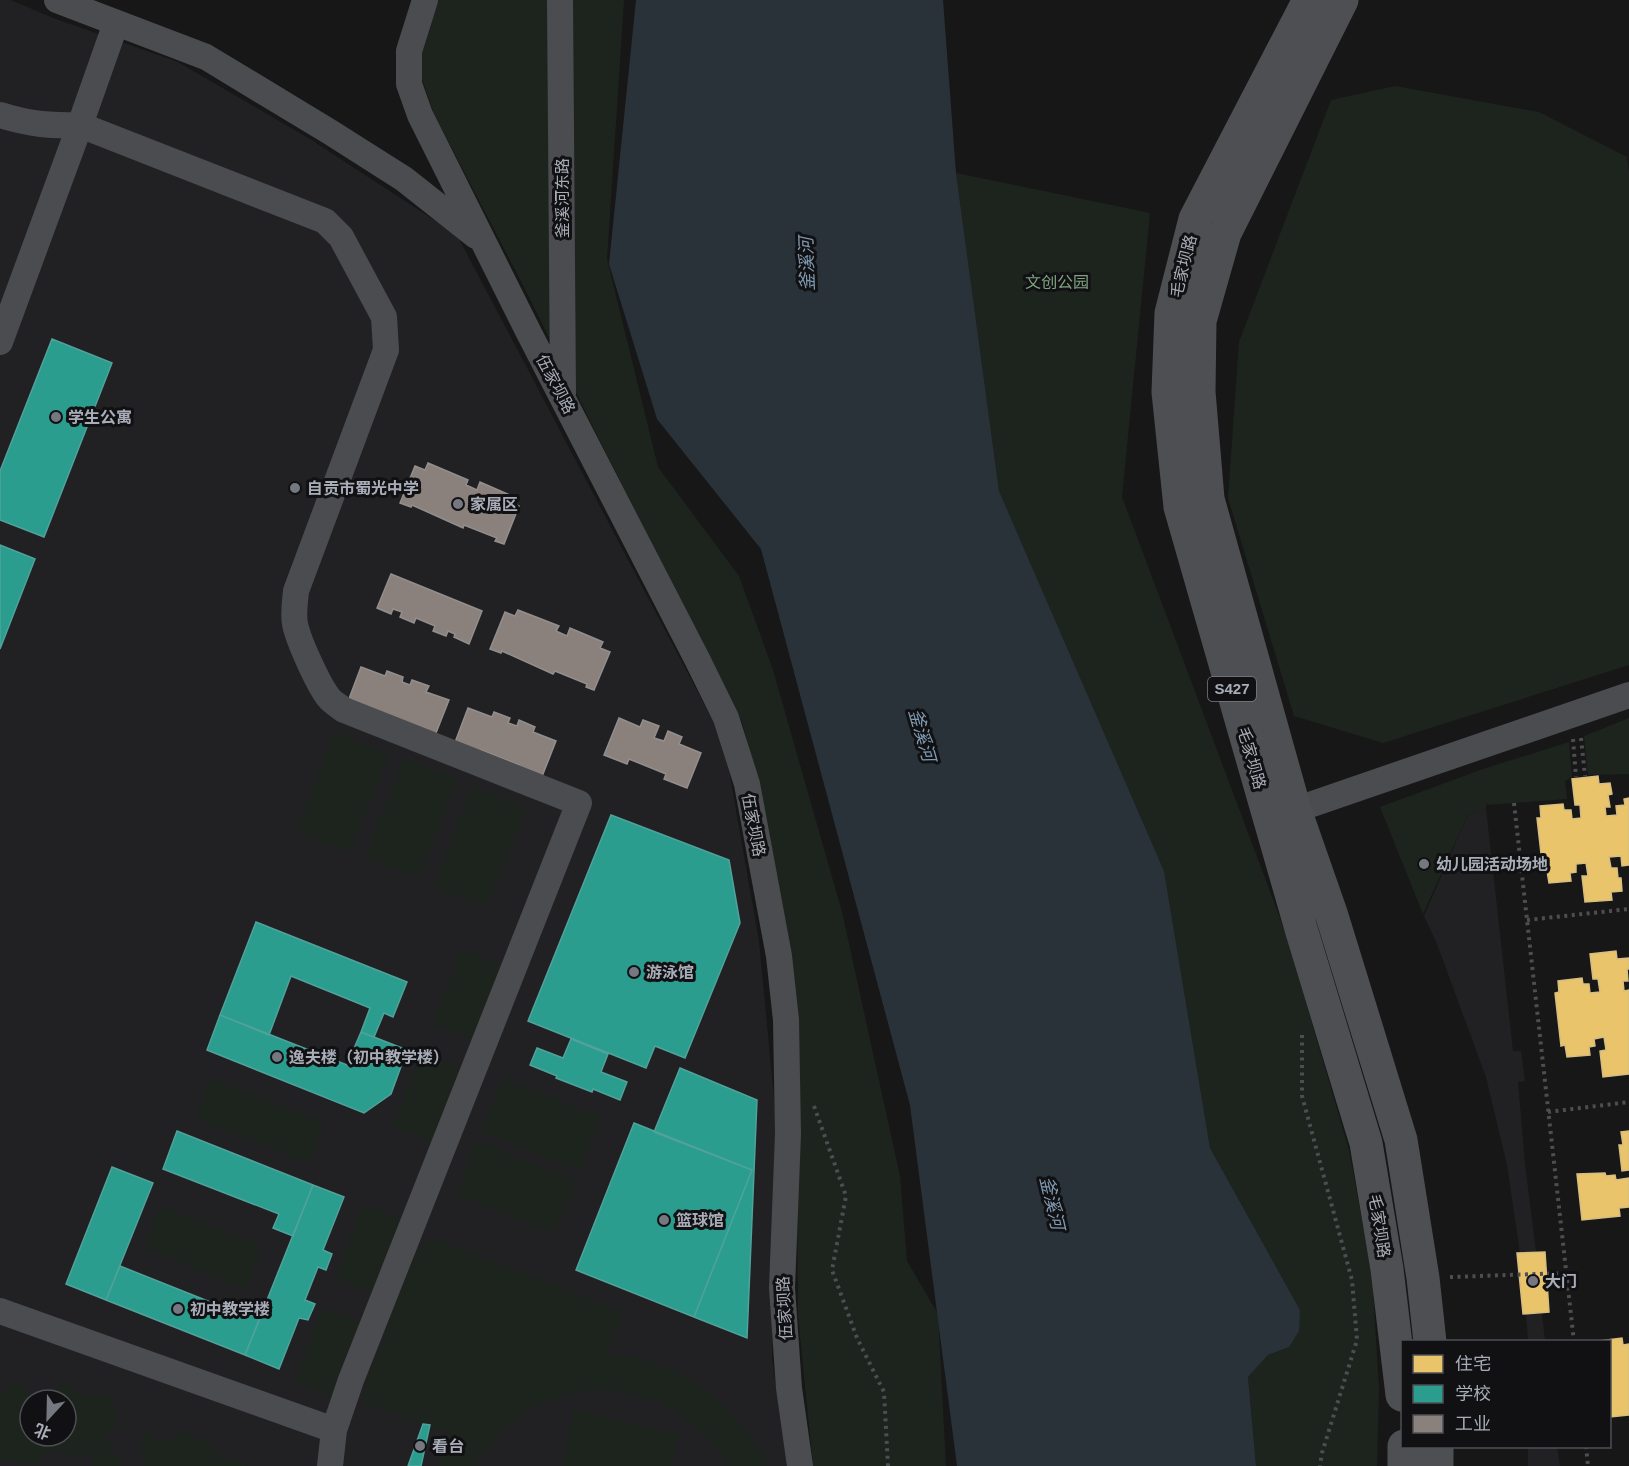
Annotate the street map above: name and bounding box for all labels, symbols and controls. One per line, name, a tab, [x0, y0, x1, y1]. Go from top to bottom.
street label: 釜溪河东路	[554, 158, 571, 238]
street label: 毛家坝路	[1167, 233, 1199, 299]
water label: 釜溪河	[796, 234, 818, 291]
park label: 文创公园	[1025, 274, 1089, 291]
street label: 伍家坝路	[533, 352, 578, 416]
place label: 学生公寓	[68, 409, 132, 426]
marker: 学生公寓	[49, 410, 63, 424]
place label: 自贡市蜀光中学	[307, 480, 419, 497]
marker: 自贡市蜀光中学	[288, 481, 302, 495]
place label: 家属区	[470, 496, 518, 513]
marker: 家属区	[451, 497, 465, 511]
road number: S427	[1208, 677, 1256, 701]
water label: 釜溪河	[905, 706, 940, 767]
street label: 毛家坝路	[1235, 725, 1269, 791]
street label: 伍家坝路	[739, 792, 768, 858]
place label: 幼儿园活动场地	[1436, 855, 1548, 873]
marker: 幼儿园活动场地	[1417, 857, 1431, 871]
place label: 游泳馆	[646, 964, 694, 981]
marker: 游泳馆	[627, 965, 641, 979]
place label: 逸夫楼（初中教学楼）	[289, 1049, 449, 1066]
marker: 逸夫楼（初中教学楼）	[270, 1050, 284, 1064]
water label: 釜溪河	[1036, 1174, 1068, 1234]
street label: 毛家坝路	[1366, 1193, 1393, 1259]
place label: 篮球馆	[676, 1212, 724, 1229]
marker: 篮球馆	[657, 1213, 671, 1227]
place label: 大门	[1545, 1273, 1577, 1290]
marker: 大门	[1526, 1274, 1540, 1288]
street label: 伍家坝路	[774, 1276, 795, 1340]
place label: 初中教学楼	[190, 1301, 270, 1318]
marker: 初中教学楼	[171, 1302, 185, 1316]
legend	[1401, 1340, 1611, 1448]
text: 住宅	[1455, 1354, 1491, 1374]
text: 学校	[1455, 1384, 1491, 1404]
north arrow	[18, 1388, 78, 1448]
text: 工业	[1455, 1414, 1491, 1434]
text: 北	[32, 1421, 53, 1442]
place label: 看台	[432, 1438, 464, 1455]
marker: 看台	[413, 1439, 427, 1453]

